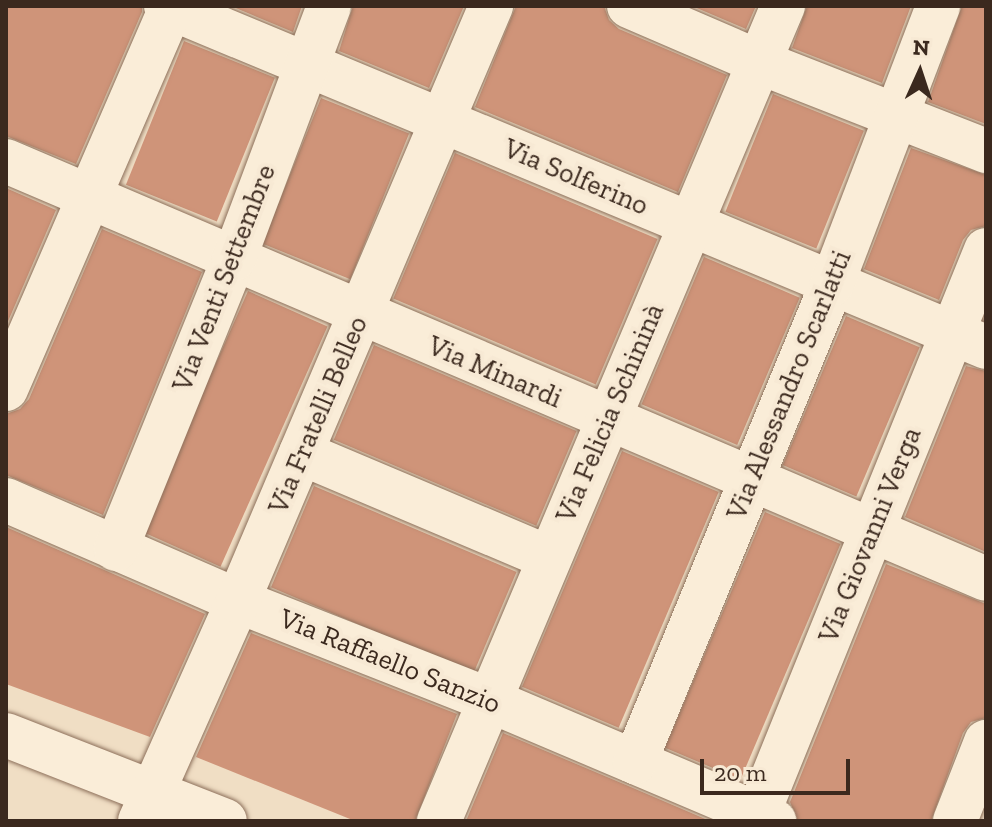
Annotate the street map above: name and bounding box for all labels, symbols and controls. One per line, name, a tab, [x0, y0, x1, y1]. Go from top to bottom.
north arrow	[880, 32, 960, 112]
text: N	[912, 34, 930, 61]
street label: Via Solferino	[499, 131, 653, 223]
street label: Via Venti Settembre	[165, 159, 283, 397]
street label: Via Alessandro Scarlatti	[719, 245, 859, 525]
street label: Via Felicia Schininà	[549, 299, 671, 527]
street label: Via Fratelli Belleo	[261, 311, 375, 519]
street label: Via Minardi	[423, 329, 567, 415]
street label: Via Giovanni Verga	[811, 422, 929, 648]
street label: Via Raffaello Sanzio	[275, 601, 505, 721]
scale bar	[704, 743, 854, 793]
text: 20 m	[714, 758, 766, 787]

